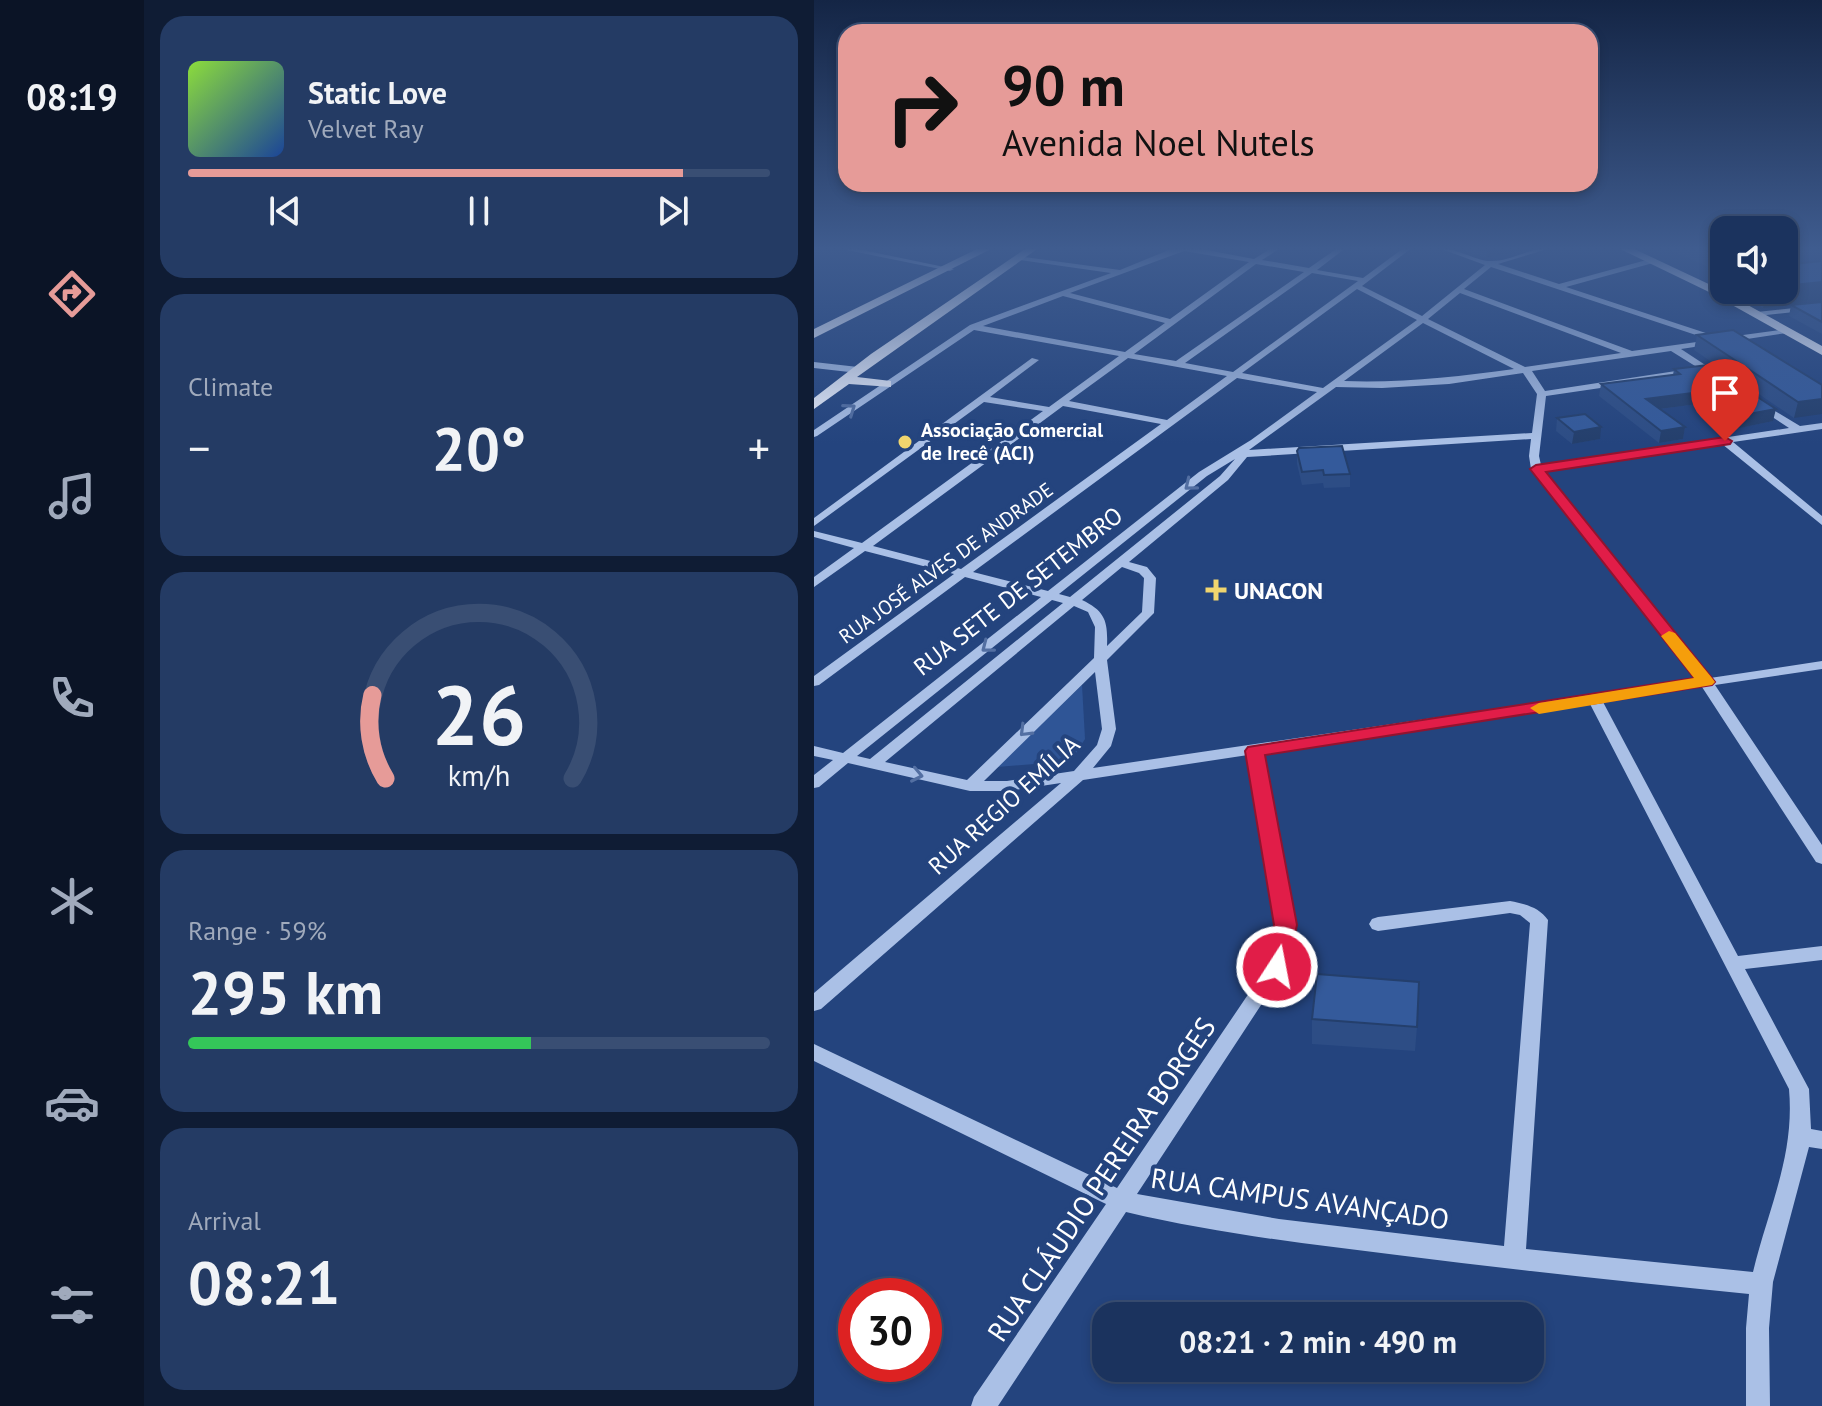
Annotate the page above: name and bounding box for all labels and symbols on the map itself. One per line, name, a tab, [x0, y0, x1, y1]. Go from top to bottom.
pin	[1691, 359, 1759, 441]
one-way arrow	[841, 404, 855, 419]
place label: Associação Comercial de Irecê (ACI)	[921, 417, 1103, 466]
marker: Associação Comercial de Irecê (ACI)	[896, 433, 914, 451]
one-way arrow	[1184, 475, 1199, 489]
street label: RUA JOSÉ ALVES DE ANDRADE	[834, 477, 1058, 649]
street label: RUA SETE DE SETEMBRO	[907, 500, 1129, 682]
place label: UNACON	[1234, 575, 1323, 606]
marker: UNACON	[1205, 579, 1227, 601]
one-way arrow	[981, 638, 996, 652]
one-way arrow	[1019, 721, 1034, 736]
street label: RUA REGIO EMÍLIA	[922, 729, 1086, 881]
one-way arrow	[910, 766, 924, 783]
position arrow	[1235, 925, 1319, 1009]
street label: RUA CLÁUDIO PEREIRA BORGES	[979, 1010, 1223, 1348]
street label: RUA CAMPUS AVANÇADO	[1149, 1159, 1451, 1237]
speed limit sign: 30	[838, 1278, 942, 1382]

